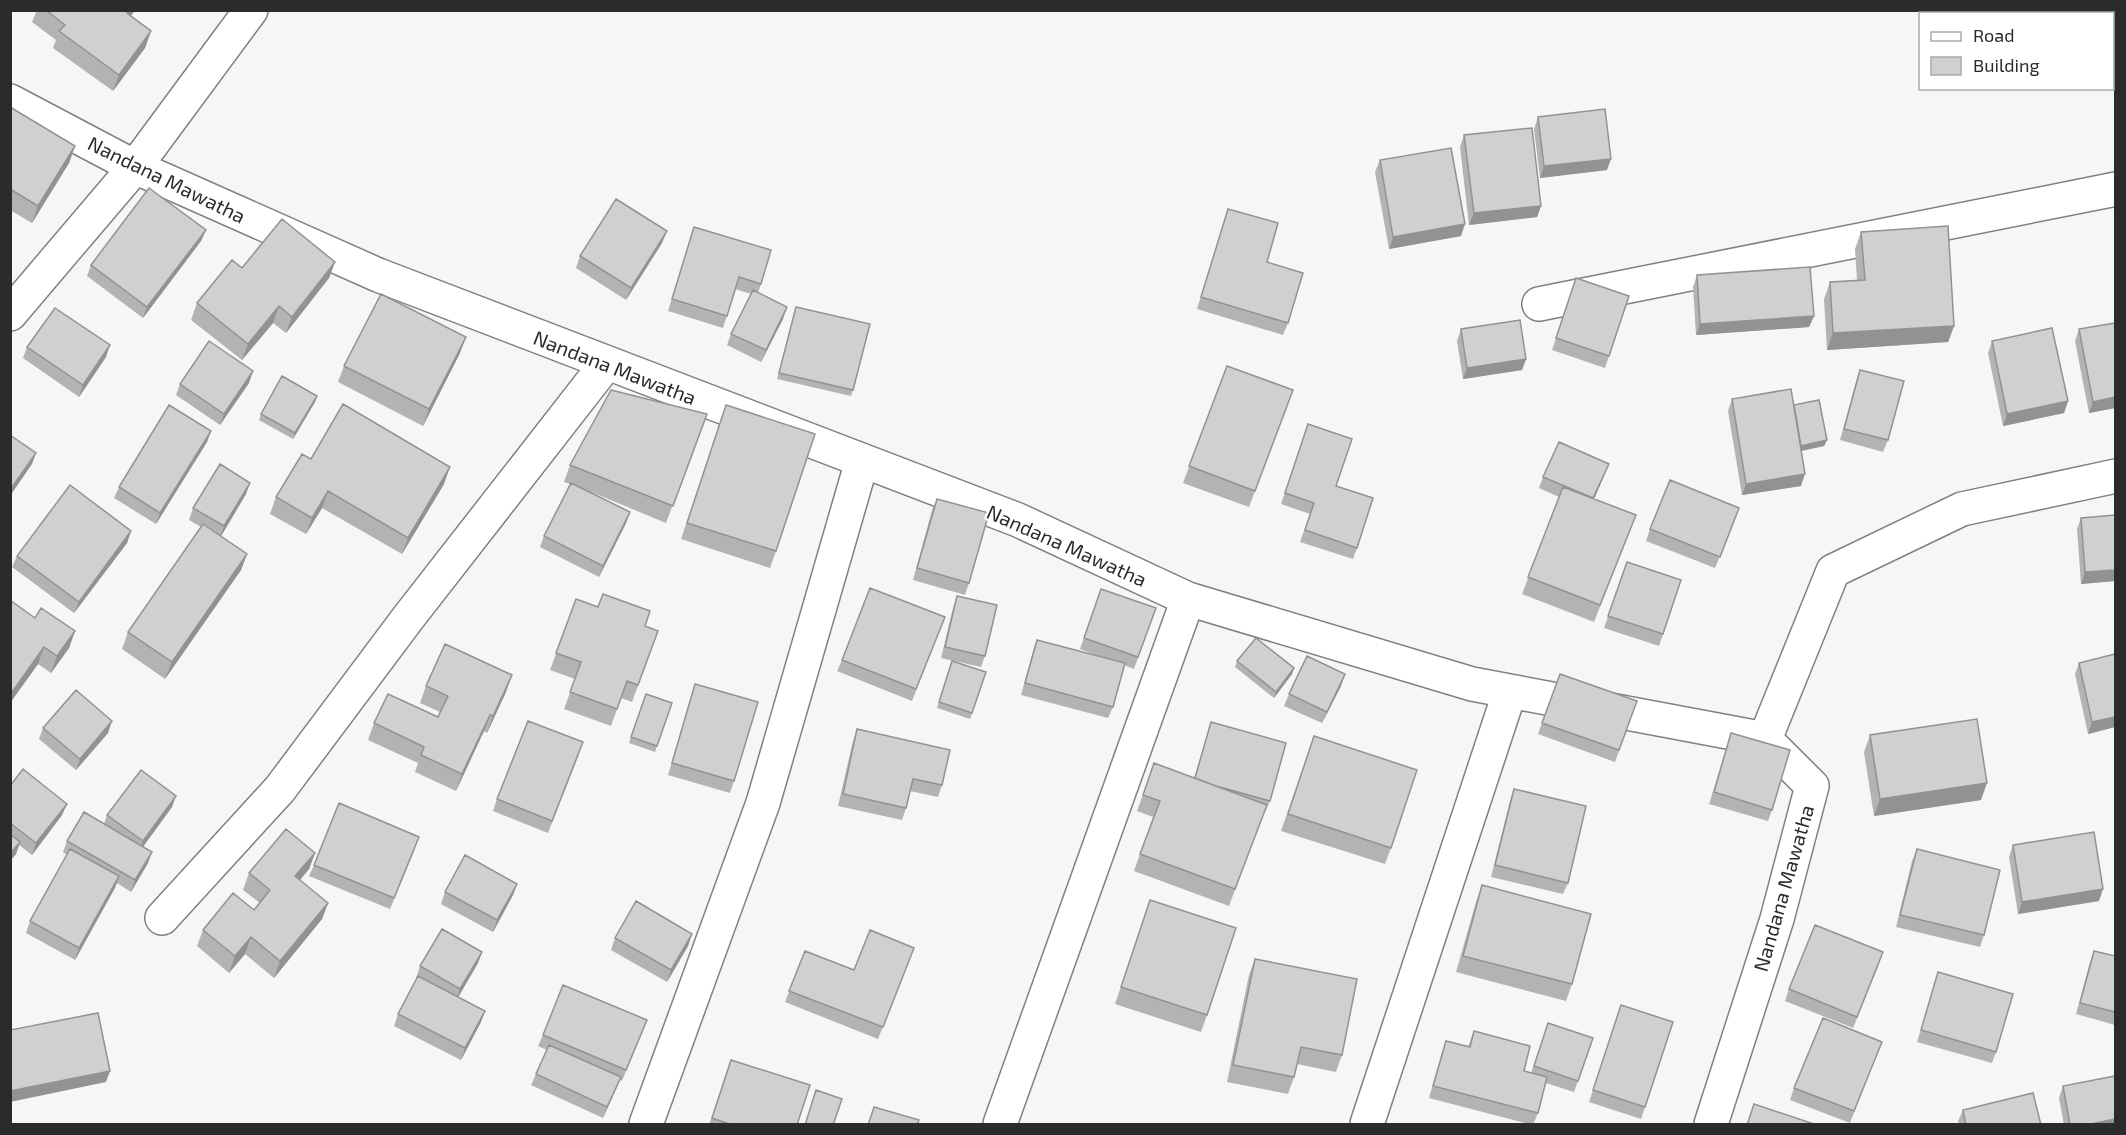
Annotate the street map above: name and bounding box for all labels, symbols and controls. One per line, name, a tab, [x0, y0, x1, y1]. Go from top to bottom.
legend	[1919, 12, 2114, 90]
text: Road	[1973, 24, 2014, 46]
text: Building	[1973, 54, 2040, 76]
street label: Nandana Mawatha	[84, 130, 250, 228]
street label: Nandana Mawatha	[530, 325, 700, 409]
street label: Nandana Mawatha	[983, 499, 1151, 591]
street label: Nandana Mawatha	[1748, 802, 1818, 974]

